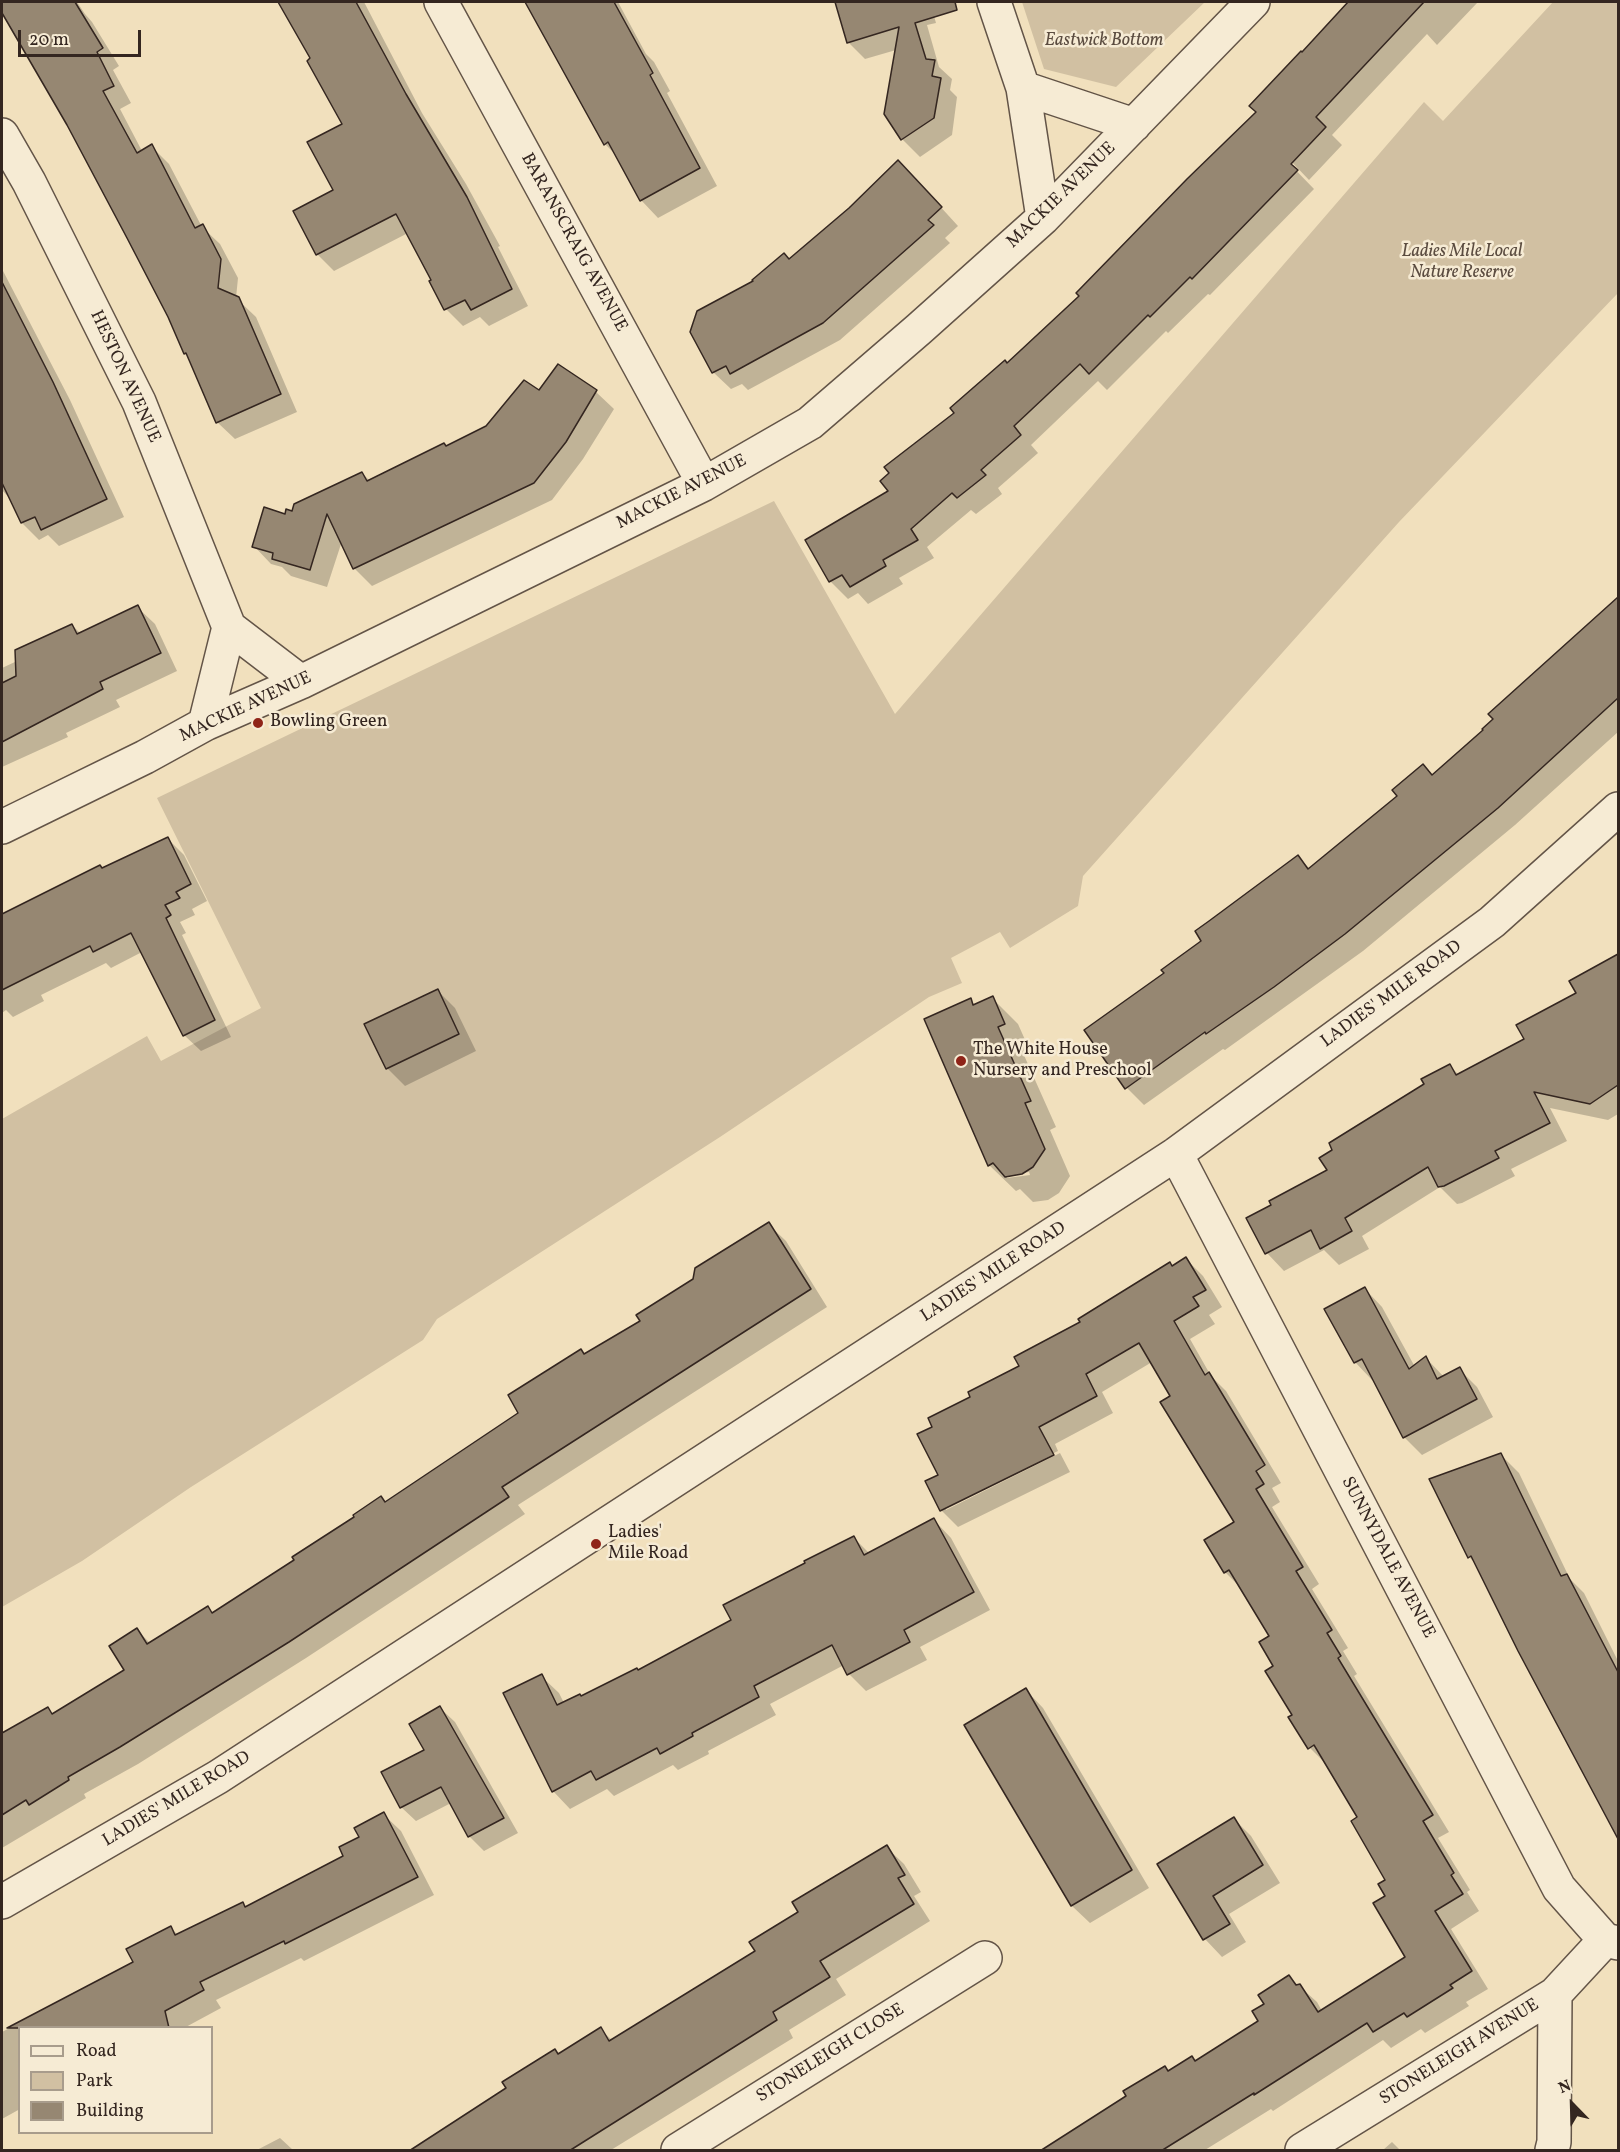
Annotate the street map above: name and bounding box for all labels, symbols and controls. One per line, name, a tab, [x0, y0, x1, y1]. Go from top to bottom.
scale bar	[21, 18, 144, 56]
text: 20 m	[29, 28, 69, 53]
park label: Eastwick Bottom	[1045, 31, 1163, 53]
street label: MACKIE AVENUE	[1003, 138, 1121, 254]
street label: BARANSCRAIG AVENUE	[515, 150, 631, 336]
park label: Ladies Mile Local Nature Reserve	[1402, 242, 1522, 284]
street label: HESTON AVENUE	[84, 307, 164, 447]
street label: MACKIE AVENUE	[613, 451, 751, 535]
street label: MACKIE AVENUE	[177, 668, 315, 748]
place label: Bowling Green	[270, 712, 387, 734]
marker: Bowling Green	[251, 716, 265, 730]
street label: LADIES' MILE ROAD	[1317, 937, 1467, 1053]
place label: The White House Nursery and Preschool	[973, 1040, 1152, 1082]
marker: The White House Nursery and Preschool	[954, 1054, 968, 1068]
street label: LADIES' MILE ROAD	[917, 1218, 1071, 1328]
street label: SUNNYDALE AVENUE	[1335, 1474, 1439, 1642]
place label: Ladies' Mile Road	[608, 1523, 688, 1565]
marker: Ladies' Mile Road	[589, 1537, 603, 1551]
street label: LADIES' MILE ROAD	[99, 1747, 255, 1853]
street label: STONELEIGH AVENUE	[1376, 1995, 1544, 2111]
street label: STONELEIGH CLOSE	[753, 2000, 909, 2108]
legend	[18, 2026, 213, 2134]
text: Road	[76, 2039, 117, 2064]
text: Park	[76, 2069, 113, 2094]
north arrow	[1542, 2074, 1602, 2134]
text: N	[1555, 2075, 1575, 2100]
text: Building	[76, 2099, 144, 2124]

